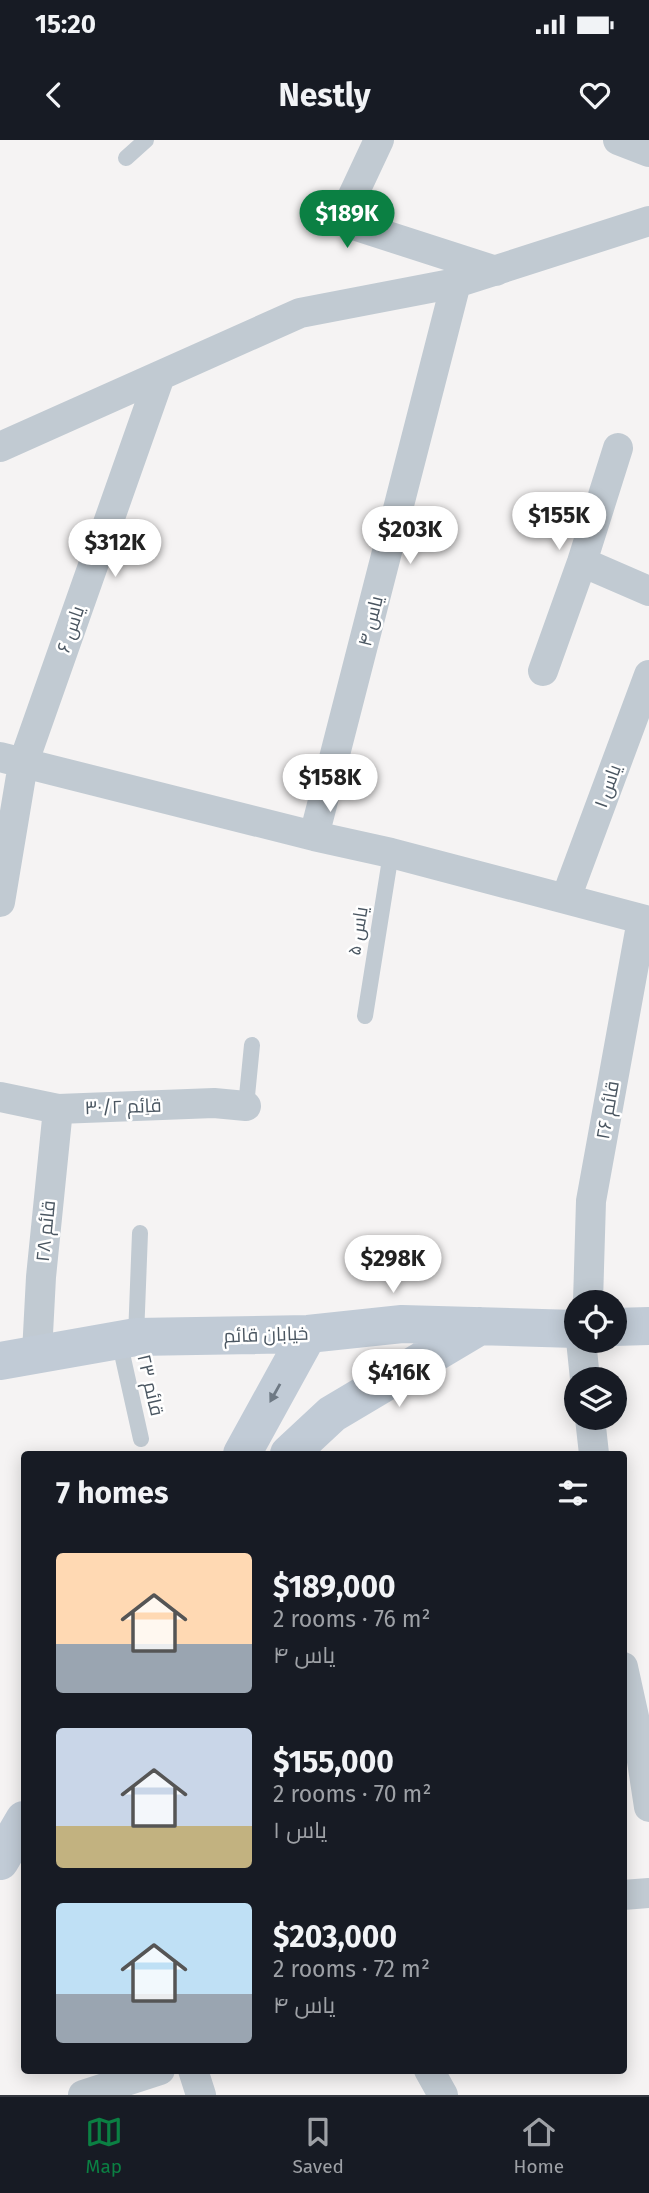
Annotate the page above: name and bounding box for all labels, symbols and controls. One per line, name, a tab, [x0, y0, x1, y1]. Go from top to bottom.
text: 15:20	[35, 9, 96, 40]
icon: back	[35, 76, 73, 114]
text: Nestly	[278, 76, 371, 114]
icon: heart	[576, 76, 614, 114]
pin: $189K	[298, 190, 396, 250]
text: $189K	[316, 199, 378, 227]
pin: $155K	[510, 492, 608, 552]
text: $155K	[528, 501, 590, 529]
pin: $203K	[361, 506, 459, 566]
text: $203K	[378, 515, 442, 543]
pin: $312K	[66, 520, 164, 579]
text: $312K	[84, 528, 146, 556]
street label: یاس ۴	[353, 593, 388, 649]
street label: یاس ۶	[52, 603, 89, 656]
pin: $158K	[281, 754, 379, 814]
street label: یاس ۱	[589, 761, 626, 811]
text: $158K	[299, 763, 361, 791]
street label: یاس ۵	[342, 905, 373, 957]
street label: قائم ۲۶	[591, 1079, 626, 1141]
street label: قاِئم ۳۰/۲	[84, 1094, 162, 1121]
street label: قائم ۲۸	[31, 1199, 62, 1263]
pin: $298K	[344, 1236, 442, 1295]
text: $298K	[361, 1244, 425, 1272]
map controls	[564, 1290, 627, 1430]
button: locate	[564, 1290, 627, 1353]
street label: خیابان قائم	[223, 1322, 309, 1349]
pin: $416K	[350, 1350, 448, 1409]
street label: قائم ۲۳	[130, 1352, 169, 1419]
text: $416K	[368, 1358, 430, 1386]
button: layers	[564, 1367, 627, 1430]
one-way arrow	[270, 1384, 282, 1404]
icon: filters	[554, 1474, 592, 1512]
text: 7 homes	[56, 1475, 168, 1511]
text: $189,000	[273, 1569, 396, 1605]
icon: home	[112, 1581, 196, 1665]
text: 2 rooms · 76 m²	[273, 1605, 431, 1633]
text: یاس ۴	[273, 1641, 335, 1669]
text: $155,000	[273, 1744, 394, 1780]
icon: home	[112, 1756, 196, 1840]
text: 2 rooms · 70 m²	[273, 1780, 431, 1808]
text: یاس ۱	[273, 1816, 327, 1844]
text: $203,000	[273, 1919, 397, 1955]
icon: home	[112, 1931, 196, 2015]
text: 2 rooms · 72 m²	[273, 1955, 430, 1983]
text: یاس ۴	[273, 1991, 335, 2019]
tab: Map	[85, 2113, 123, 2178]
tab: Saved	[292, 2113, 344, 2178]
tab: Home	[514, 2113, 564, 2178]

